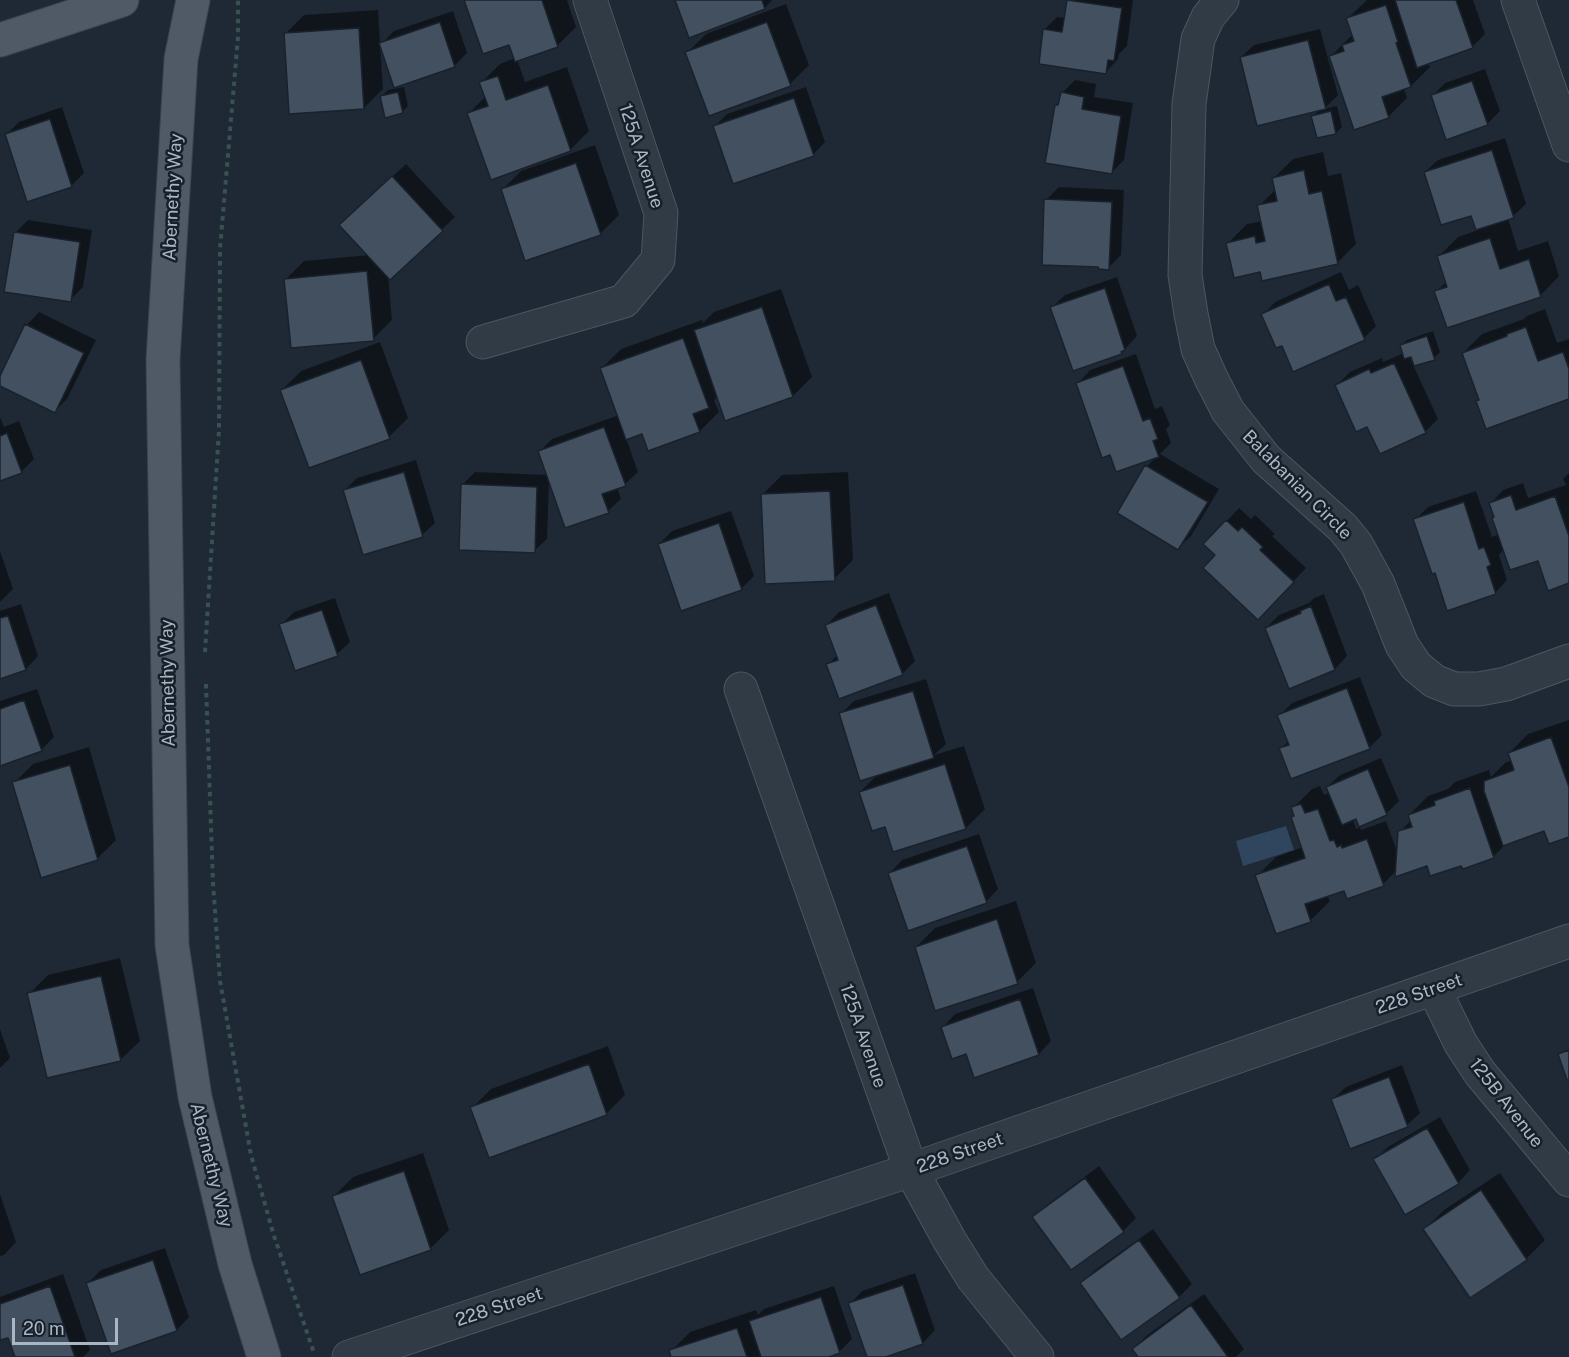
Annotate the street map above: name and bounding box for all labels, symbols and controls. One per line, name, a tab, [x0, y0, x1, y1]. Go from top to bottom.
street label: 125A Avenue	[614, 101, 668, 211]
street label: Abernethy Way	[159, 133, 187, 261]
street label: Balabanian Circle	[1238, 426, 1356, 544]
street label: Abernethy Way	[156, 619, 180, 747]
street label: 228 Street	[1373, 969, 1465, 1019]
street label: 125A Avenue	[835, 981, 891, 1091]
street label: 125B Avenue	[1464, 1054, 1548, 1152]
street label: Abernethy Way	[185, 1100, 237, 1230]
street label: 228 Street	[914, 1128, 1006, 1178]
street label: 228 Street	[453, 1283, 545, 1331]
scale bar	[15, 1306, 122, 1344]
text: 20 m	[23, 1318, 65, 1339]

